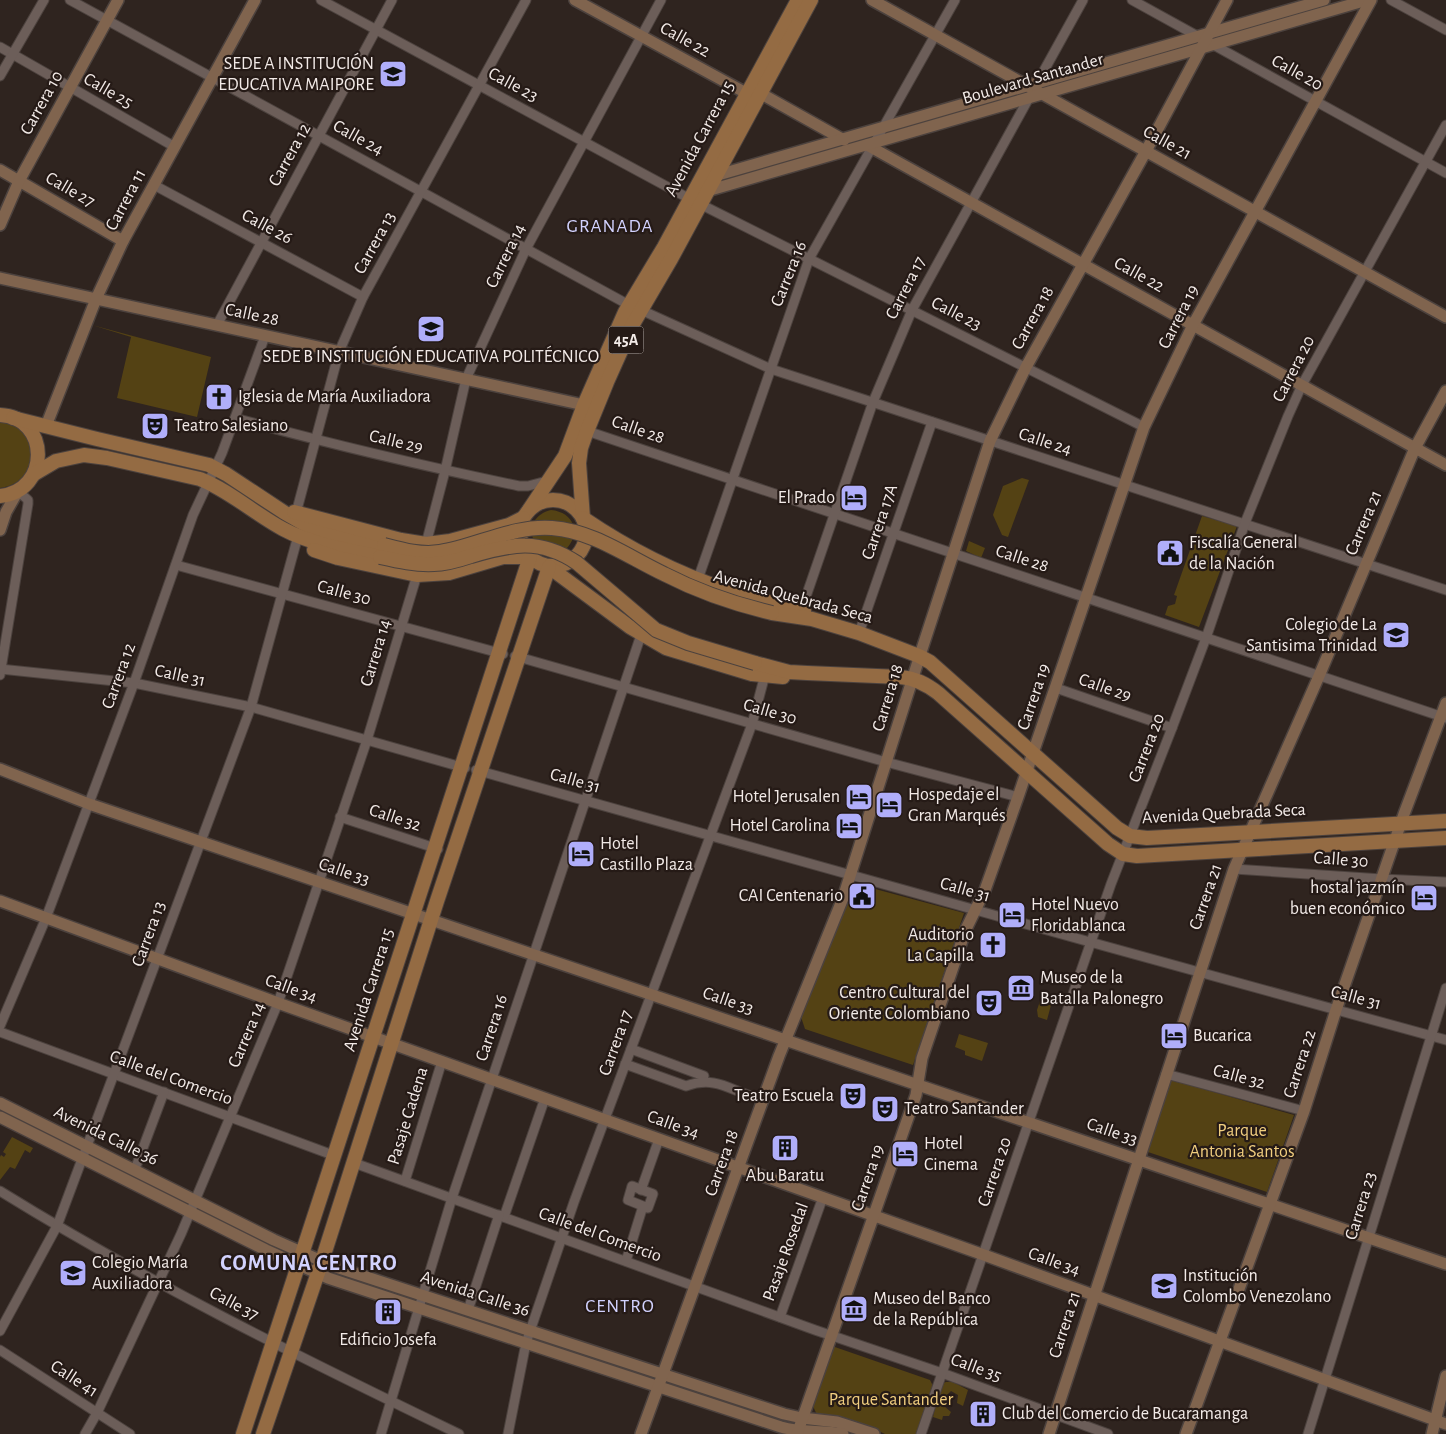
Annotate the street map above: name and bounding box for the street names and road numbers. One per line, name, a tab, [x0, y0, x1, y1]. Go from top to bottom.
street label: Calle 22	[657, 19, 713, 61]
street label: Boulevard Santander	[960, 50, 1106, 108]
street label: Calle 20	[1268, 52, 1326, 94]
street label: Calle 23	[485, 65, 541, 105]
street label: Carrera 10	[17, 68, 67, 138]
street label: Calle 25	[80, 70, 136, 112]
street label: Avenida Carrera 15	[662, 78, 738, 200]
street label: Calle 24	[330, 117, 387, 159]
street label: Carrera 12	[265, 121, 315, 189]
street label: Calle 21	[1140, 122, 1194, 164]
street label: Carrera 11	[102, 166, 150, 234]
street label: Calle 27	[42, 169, 98, 211]
street label: Calle 26	[239, 206, 295, 248]
street label: Carrera 13	[351, 209, 399, 277]
street label: Carrera 14	[483, 221, 529, 291]
street label: Carrera 16	[768, 239, 810, 309]
street label: Carrera 17	[883, 254, 929, 322]
street label: Calle 22	[1111, 254, 1167, 296]
street label: Carrera 19	[1155, 282, 1203, 352]
street label: Carrera 18	[1008, 283, 1058, 353]
street label: Calle 23	[928, 294, 984, 334]
street label: Calle 28	[223, 301, 281, 329]
road number: 45A	[608, 326, 644, 354]
street label: Carrera 20	[1270, 333, 1318, 405]
street label: Calle 28	[609, 413, 667, 447]
street label: Calle 24	[1016, 425, 1074, 459]
street label: Calle 29	[367, 427, 425, 457]
street label: Carrera 17A	[859, 481, 901, 562]
street label: Carrera 21	[1342, 488, 1386, 558]
street label: Calle 28	[993, 542, 1051, 576]
street label: Avenida Quebrada Seca	[711, 567, 875, 627]
street label: Calle 30	[315, 577, 373, 609]
street label: Carrera 14	[357, 617, 395, 689]
street label: Carrera 12	[99, 641, 139, 711]
street label: Carrera 19	[1014, 661, 1054, 733]
street label: Calle 31	[153, 662, 207, 690]
street label: Carrera 18	[869, 662, 907, 734]
street label: Calle 29	[1076, 671, 1134, 705]
street label: Calle 30	[741, 696, 799, 728]
street label: Carrera 20	[1126, 711, 1168, 785]
street label: Calle 31	[548, 765, 602, 797]
street label: Calle 32	[367, 801, 423, 835]
street label: Avenida Quebrada Seca	[1142, 801, 1306, 827]
street label: Calle 30	[1313, 849, 1369, 871]
street label: Calle 33	[316, 855, 372, 889]
street label: Carrera 21	[1186, 862, 1226, 932]
street label: Calle 31	[938, 874, 992, 906]
street label: Carrera 13	[129, 899, 169, 969]
street label: Avenida Carrera 15	[341, 926, 397, 1054]
street label: Calle 34	[263, 971, 320, 1007]
street label: Calle 31	[1329, 983, 1383, 1013]
street label: Calle 33	[700, 984, 756, 1018]
street label: Carrera 16	[473, 992, 511, 1064]
street label: Carrera 14	[225, 999, 269, 1070]
street label: Carrera 17	[596, 1008, 636, 1078]
street label: Carrera 22	[1281, 1028, 1319, 1100]
street label: Calle del Comercio	[107, 1047, 235, 1109]
street label: Calle 32	[1211, 1061, 1267, 1093]
street label: Pasaje Cadena	[385, 1065, 431, 1167]
street label: Avenida Calle 36	[51, 1103, 161, 1169]
street label: Calle 34	[645, 1107, 702, 1143]
street label: Calle 33	[1084, 1115, 1140, 1149]
street label: Carrera 18	[702, 1127, 742, 1199]
street label: Carrera 20	[975, 1135, 1015, 1209]
street label: Carrera 19	[848, 1142, 888, 1214]
street label: Carrera 23	[1342, 1170, 1380, 1242]
street label: Pasaje Rosedal	[760, 1200, 812, 1304]
street label: Calle del Comercio	[536, 1204, 664, 1266]
street label: Calle 34	[1026, 1244, 1083, 1280]
street label: Avenida Calle 36	[418, 1268, 532, 1320]
street label: Calle 37	[206, 1284, 262, 1324]
street label: Carrera 21	[1046, 1290, 1084, 1360]
street label: Calle 35	[948, 1351, 1004, 1385]
street label: Calle 41	[47, 1357, 101, 1401]

